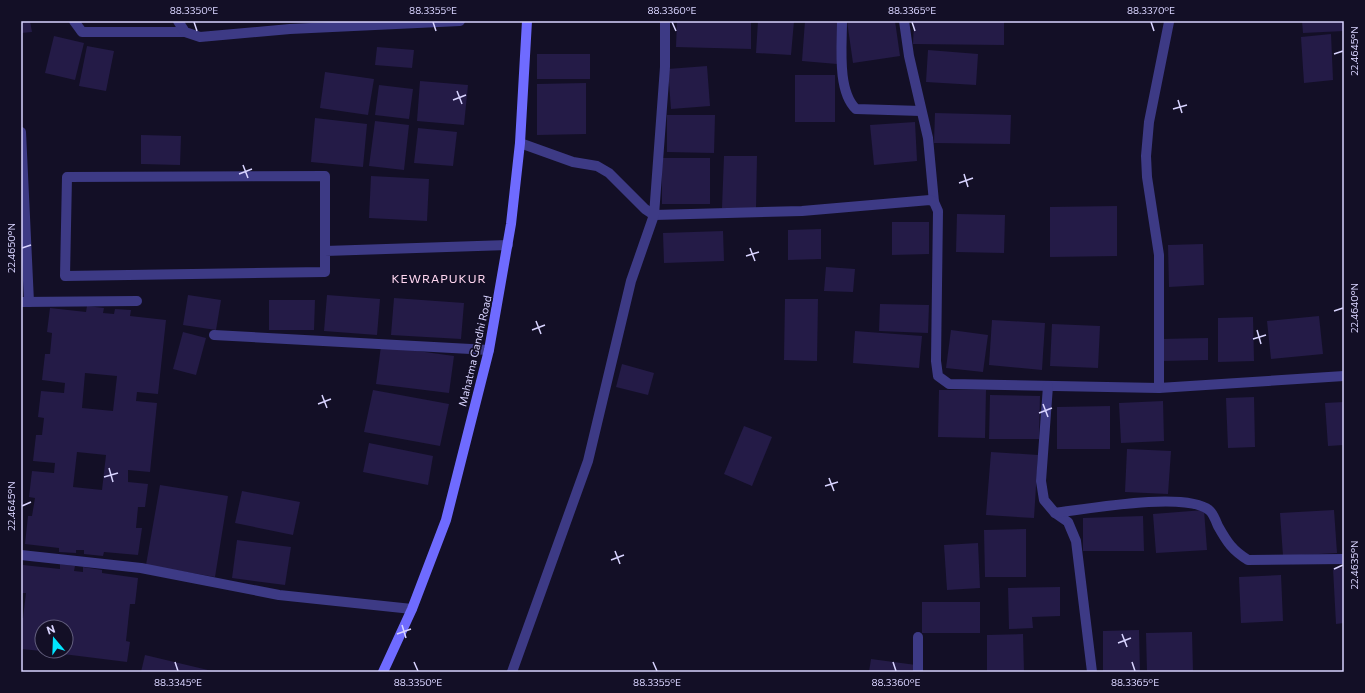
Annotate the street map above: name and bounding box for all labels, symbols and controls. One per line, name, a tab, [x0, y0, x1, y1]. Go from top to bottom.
text: 88.3350°E	[170, 4, 218, 16]
text: 88.3355°E	[409, 4, 457, 16]
text: 88.3360°E	[648, 4, 697, 16]
text: 88.3365°E	[888, 4, 936, 16]
text: 88.3370°E	[1127, 4, 1175, 16]
text: 22.4645°N	[1348, 26, 1360, 76]
text: 22.4650°N	[5, 223, 17, 273]
district label: KEWRAPUKUR	[392, 271, 486, 285]
text: 22.4640°N	[1348, 283, 1360, 333]
street label: Mahatma Gandhi Road	[455, 294, 494, 408]
text: 22.4645°N	[5, 481, 17, 531]
text: 22.4635°N	[1348, 540, 1360, 590]
north arrow	[34, 619, 74, 659]
text: N	[45, 622, 57, 637]
text: 88.3345°E	[154, 676, 202, 688]
text: 88.3350°E	[394, 676, 442, 688]
text: 88.3355°E	[633, 676, 681, 688]
text: 88.3360°E	[872, 676, 921, 688]
text: 88.3365°E	[1111, 676, 1159, 688]

